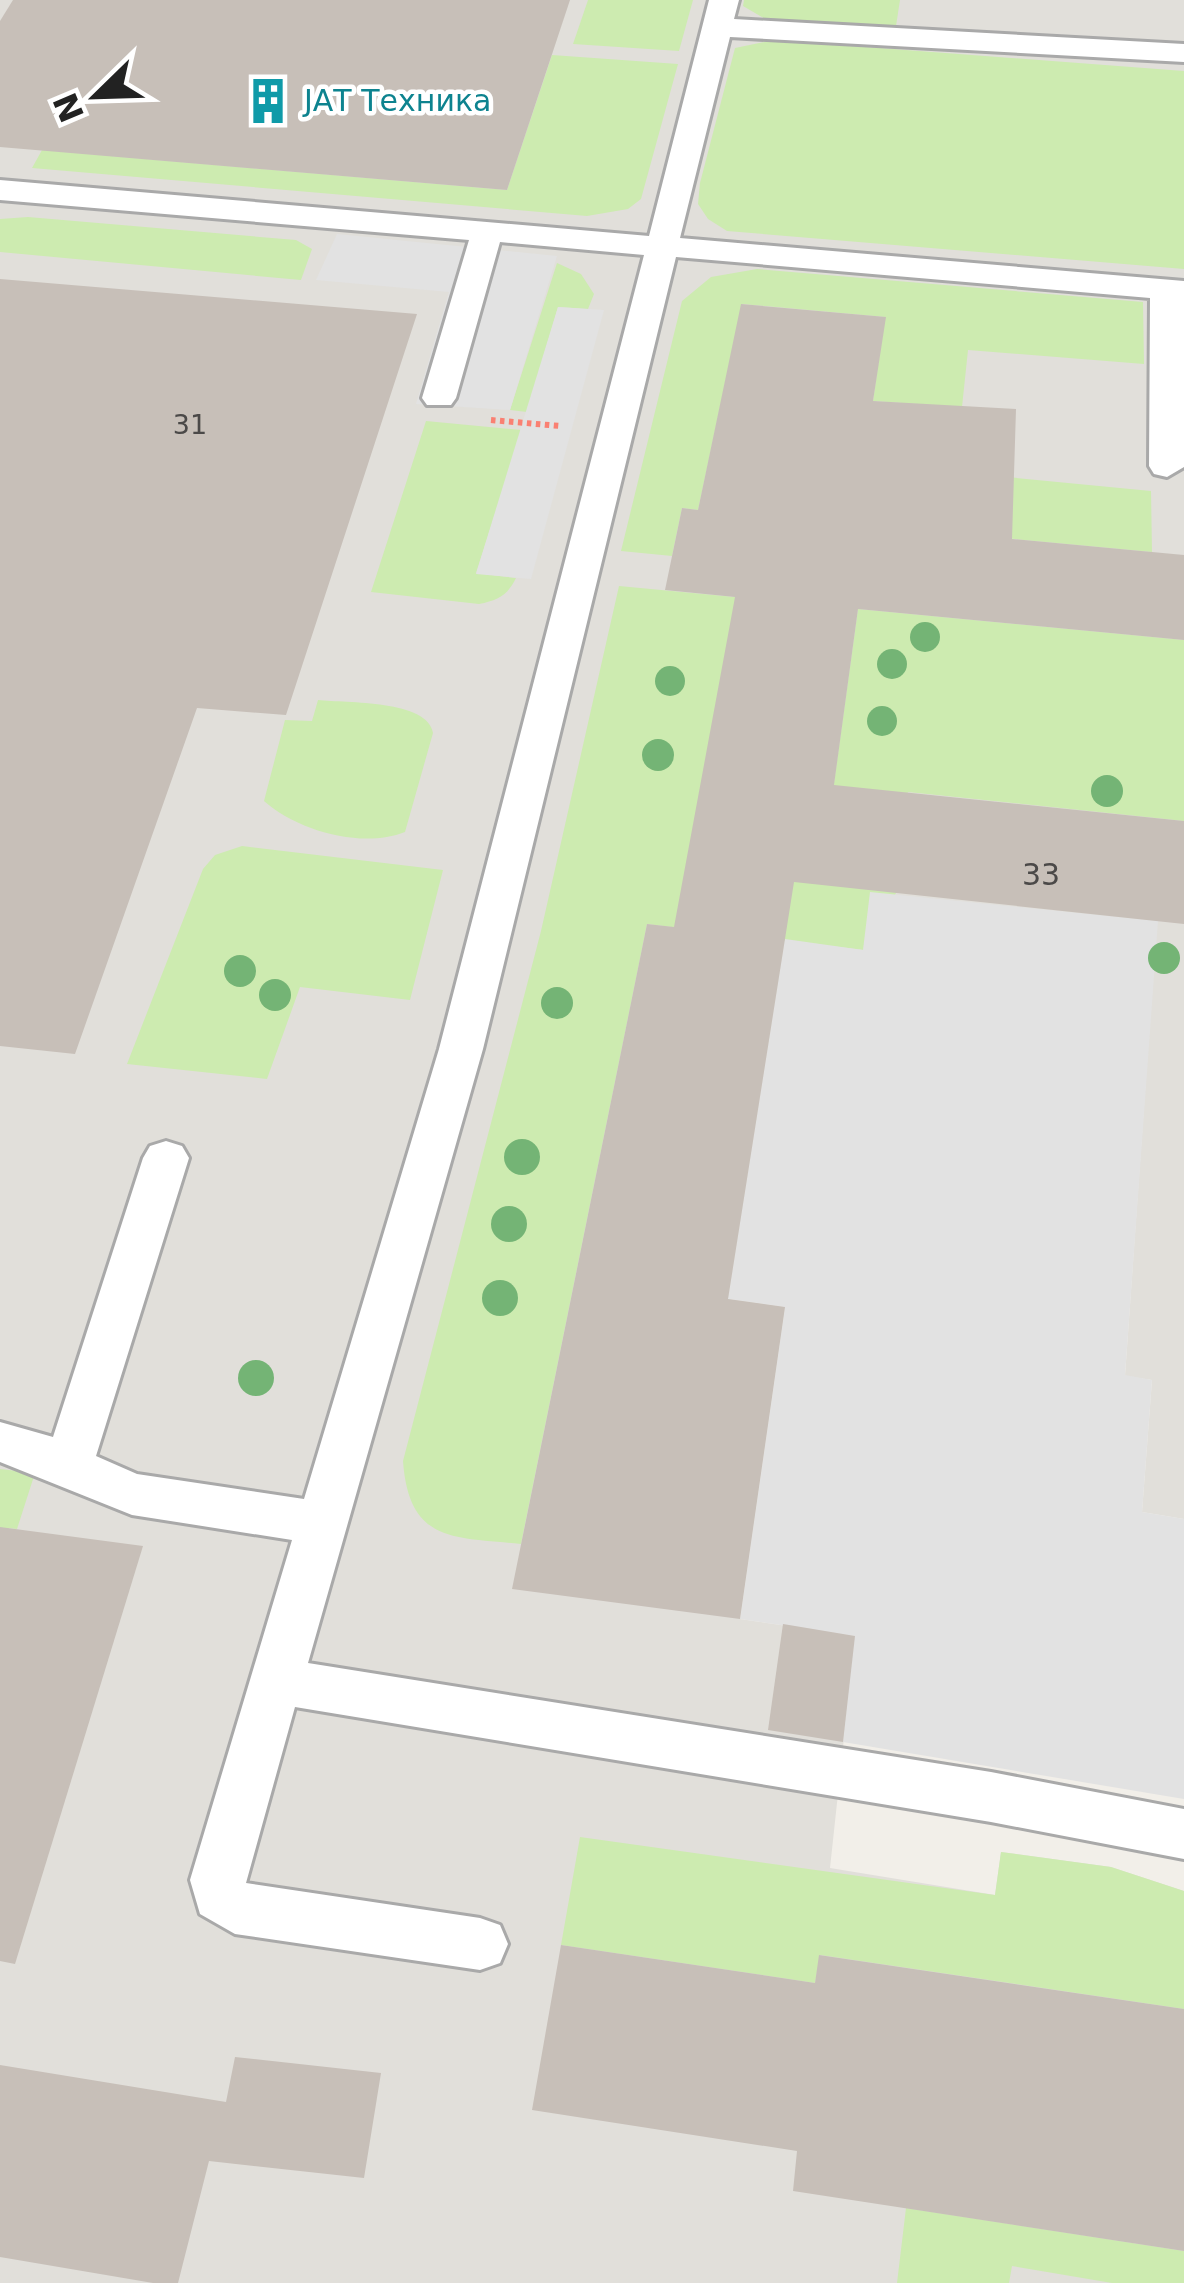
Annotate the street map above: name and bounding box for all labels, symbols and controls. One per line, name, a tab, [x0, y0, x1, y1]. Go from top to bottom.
north arrow	[36, 36, 156, 156]
building icon: ЈАТ Техника	[243, 76, 293, 126]
place label: ЈАТ Техника	[302, 83, 491, 118]
text: N	[45, 87, 92, 128]
house number: 31	[173, 409, 207, 440]
house number: 33	[1022, 857, 1060, 892]

